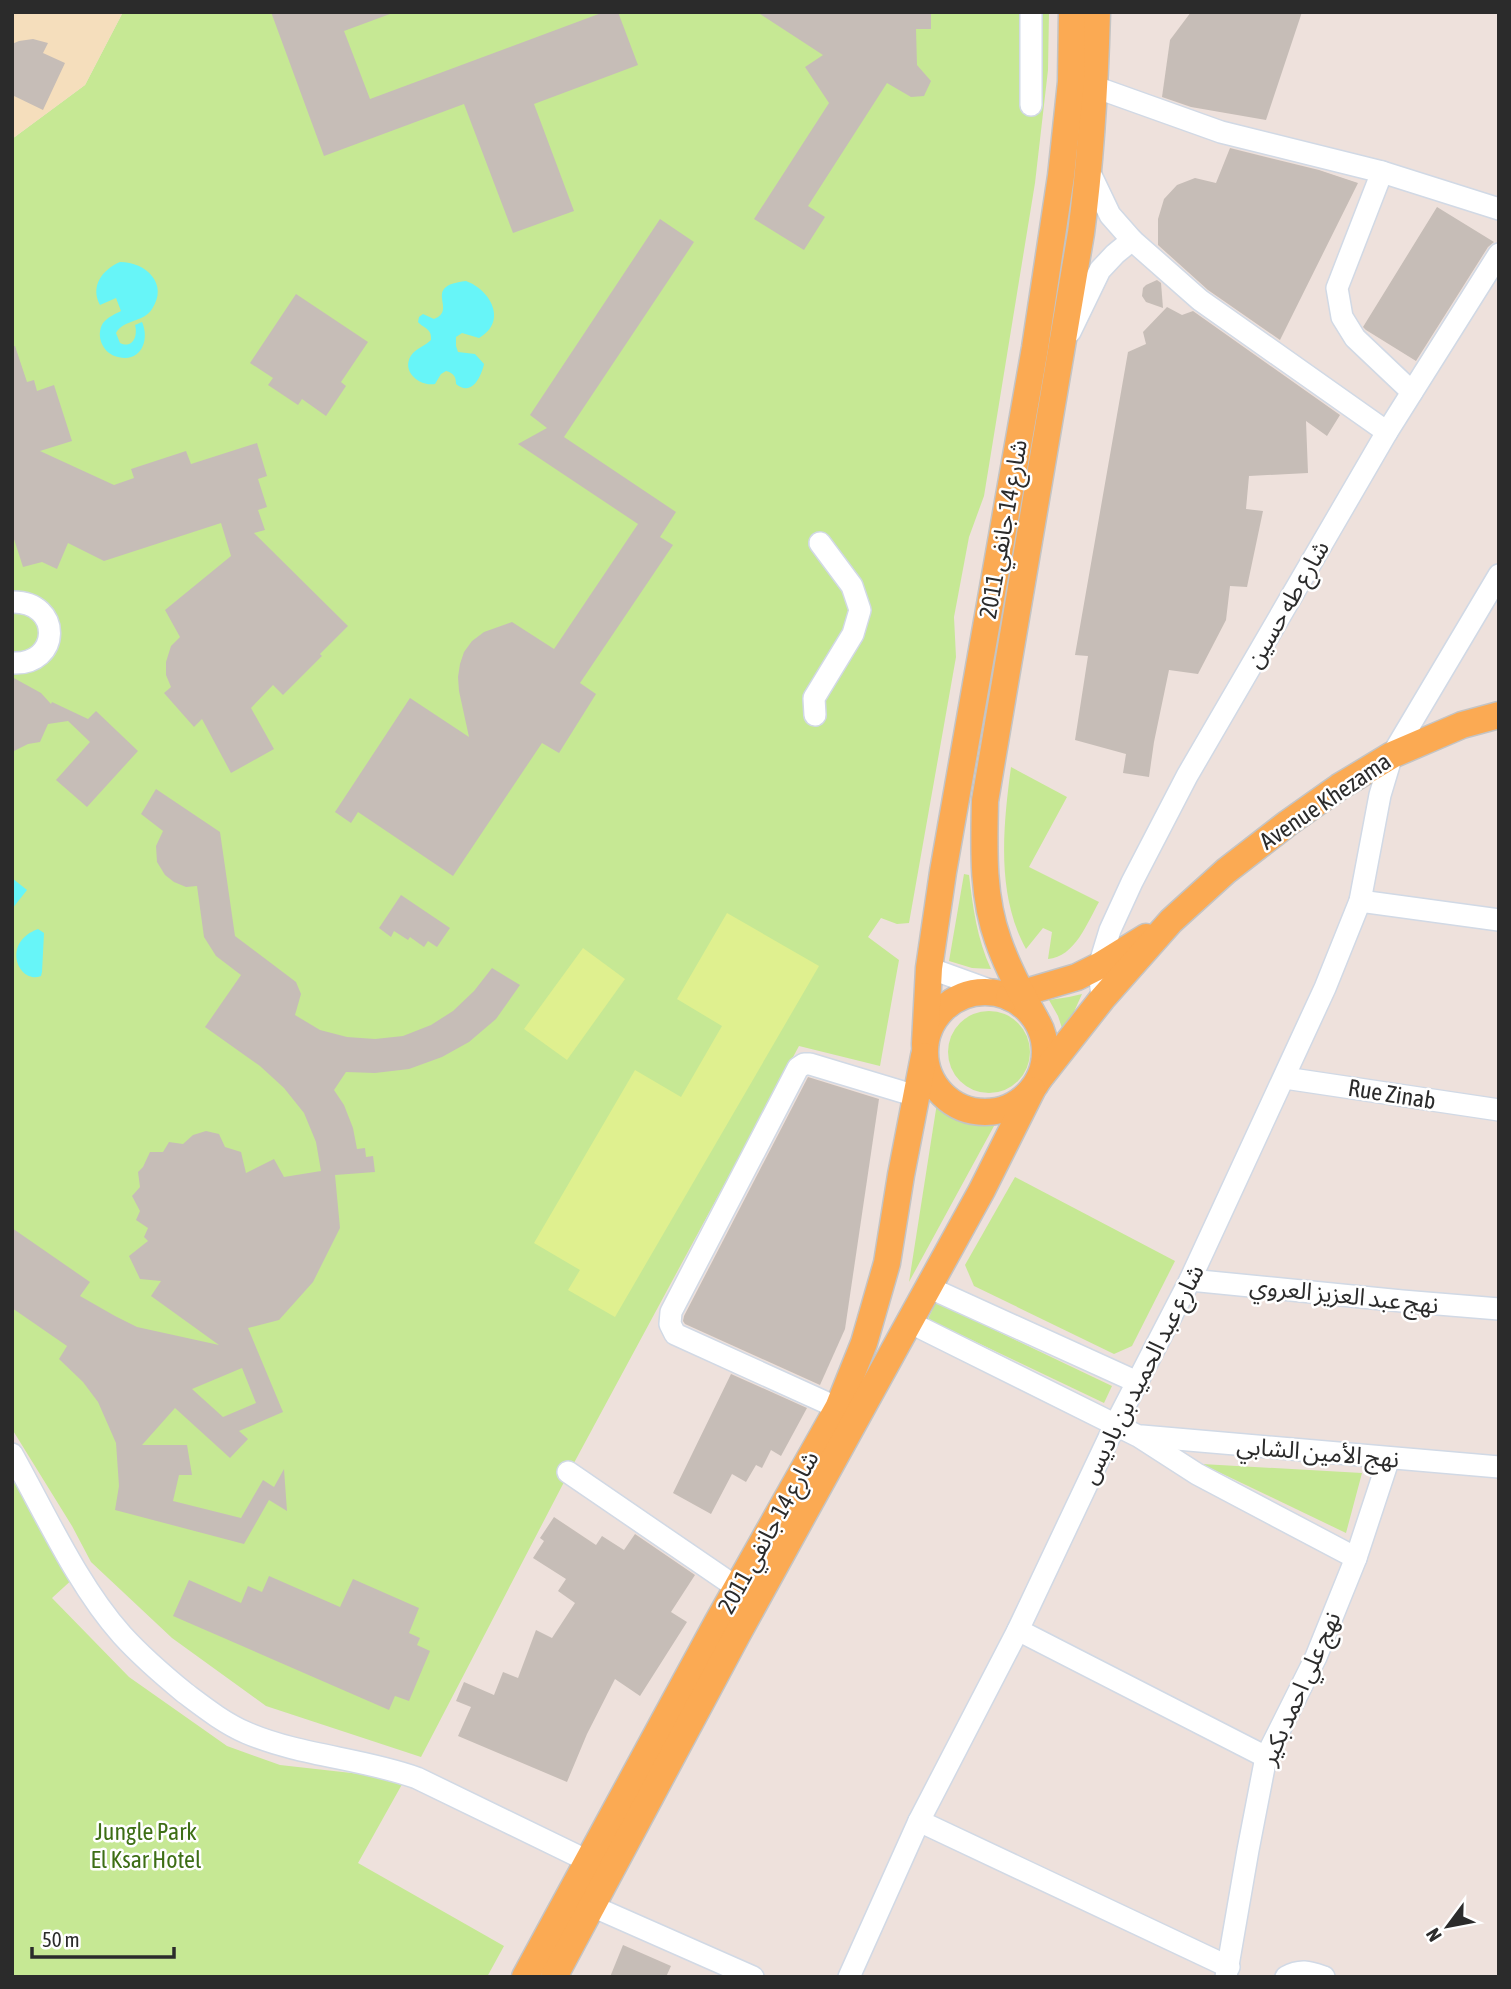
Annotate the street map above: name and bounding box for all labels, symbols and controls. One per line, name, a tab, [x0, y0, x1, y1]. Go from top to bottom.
street label: شارع 14 جانفي 2011	[974, 437, 1038, 622]
street label: شارع طه حسين	[1240, 536, 1338, 674]
street label: Avenue Khezama	[1254, 747, 1396, 855]
street label: Rue Zinab	[1346, 1074, 1438, 1114]
street label: شارع عبد الحميد بن باديس	[1075, 1260, 1213, 1490]
street label: نهج عبد العزيز العروي	[1248, 1272, 1440, 1324]
street label: نهج الأمين الشابي	[1235, 1431, 1400, 1478]
street label: شارع 14 جانفي 2011	[712, 1446, 829, 1621]
street label: نهج علي احمد بكير	[1254, 1607, 1351, 1772]
park label: Jungle Park El Ksar Hotel	[91, 1818, 202, 1873]
north arrow	[1413, 1891, 1483, 1961]
scale bar	[32, 1916, 173, 1960]
text: N	[1421, 1924, 1446, 1946]
text: 50 m	[42, 1927, 80, 1951]

